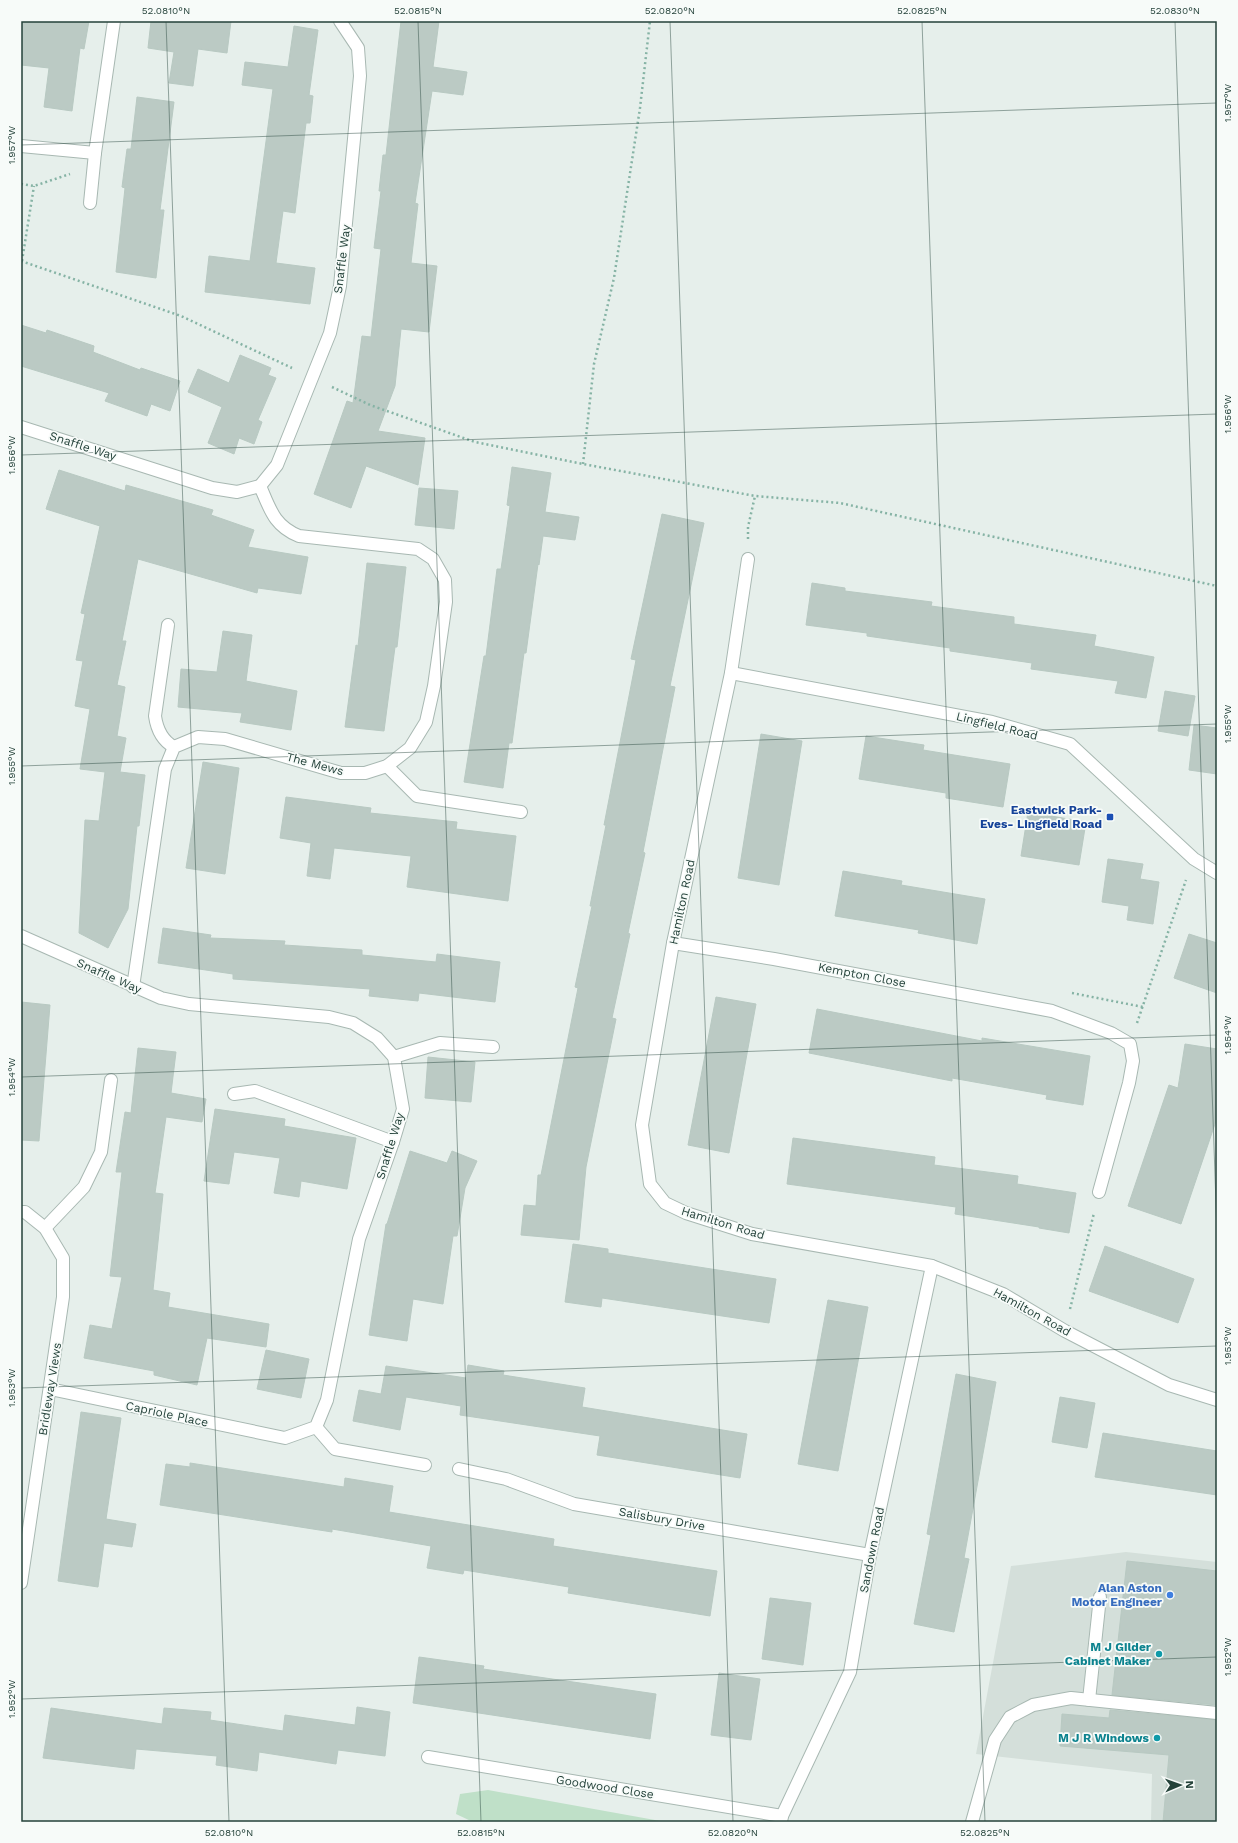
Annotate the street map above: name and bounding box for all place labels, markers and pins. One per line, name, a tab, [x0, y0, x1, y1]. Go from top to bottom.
place label: Eastwick Park- Eves- Lingfield Road	[980, 803, 1102, 831]
marker: Eastwick Park- Eves- Lingfield Road	[1105, 812, 1115, 822]
place label: Alan Aston Motor Engineer	[1071, 1581, 1163, 1609]
marker: Alan Aston Motor Engineer	[1165, 1590, 1175, 1600]
place label: M J Gilder Cabinet Maker	[1065, 1640, 1152, 1668]
marker: M J Gilder Cabinet Maker	[1154, 1649, 1164, 1659]
place label: M J R Windows	[1058, 1731, 1150, 1745]
marker: M J R Windows	[1152, 1733, 1162, 1743]

